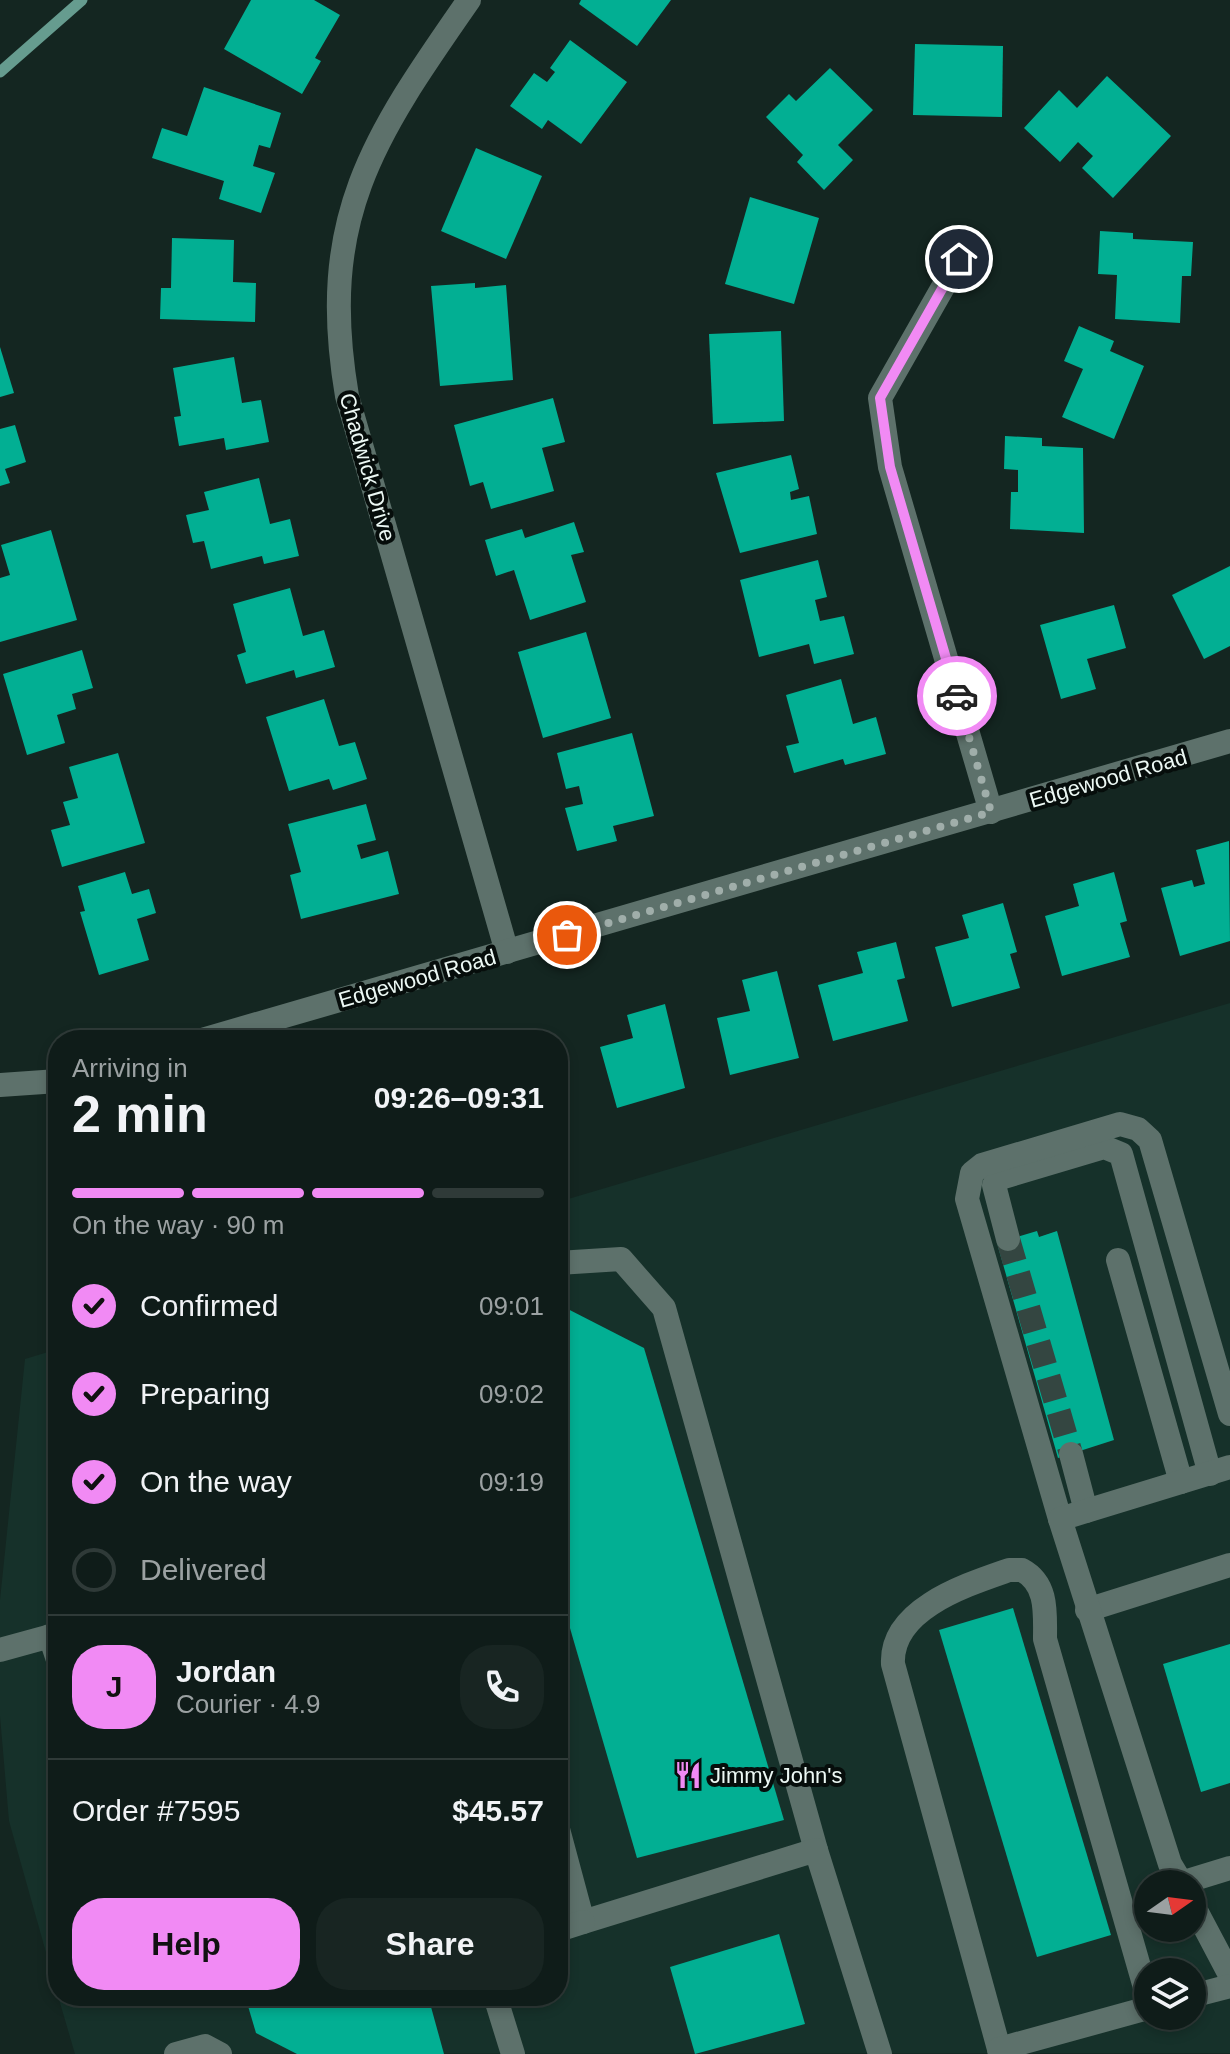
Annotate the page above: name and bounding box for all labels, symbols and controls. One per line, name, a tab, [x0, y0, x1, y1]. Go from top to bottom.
pin	[925, 225, 993, 293]
icon: home	[937, 237, 981, 281]
street label: Chadwick Drive	[334, 390, 401, 544]
courier	[917, 656, 997, 736]
icon: car	[935, 674, 979, 718]
street label: Edgewood Road	[1026, 744, 1190, 813]
pin	[533, 901, 601, 969]
icon: bag	[545, 913, 589, 957]
street label: Edgewood Road	[335, 944, 499, 1013]
text: Arriving in	[72, 1053, 188, 1083]
text: 09:26–09:31	[374, 1081, 544, 1114]
text: 2 min	[72, 1085, 208, 1143]
text: On the way · 90 m	[72, 1210, 284, 1240]
icon: check	[72, 1284, 116, 1328]
text: Confirmed	[140, 1289, 278, 1322]
text: 09:01	[479, 1291, 544, 1321]
icon: check	[72, 1372, 116, 1416]
text: Preparing	[140, 1377, 270, 1410]
text: 09:02	[479, 1379, 544, 1409]
icon: check	[72, 1460, 116, 1504]
text: On the way	[140, 1465, 292, 1498]
text: 09:19	[479, 1467, 544, 1497]
text: Delivered	[140, 1553, 267, 1586]
button: phone	[460, 1645, 544, 1729]
text: Jordan	[176, 1655, 276, 1688]
text: J	[106, 1670, 122, 1703]
text: Courier · 4.9	[176, 1689, 321, 1719]
restaurant icon: Jimmy John's	[673, 1760, 703, 1790]
place label: Jimmy John's	[710, 1763, 843, 1788]
text: Order #7595	[72, 1794, 240, 1827]
text: $45.57	[452, 1794, 544, 1827]
north arrow	[1134, 1870, 1206, 1942]
map controls	[1134, 1870, 1206, 2030]
button: Help	[72, 1898, 300, 1990]
button: Share	[316, 1898, 544, 1990]
button: layers	[1134, 1958, 1206, 2030]

